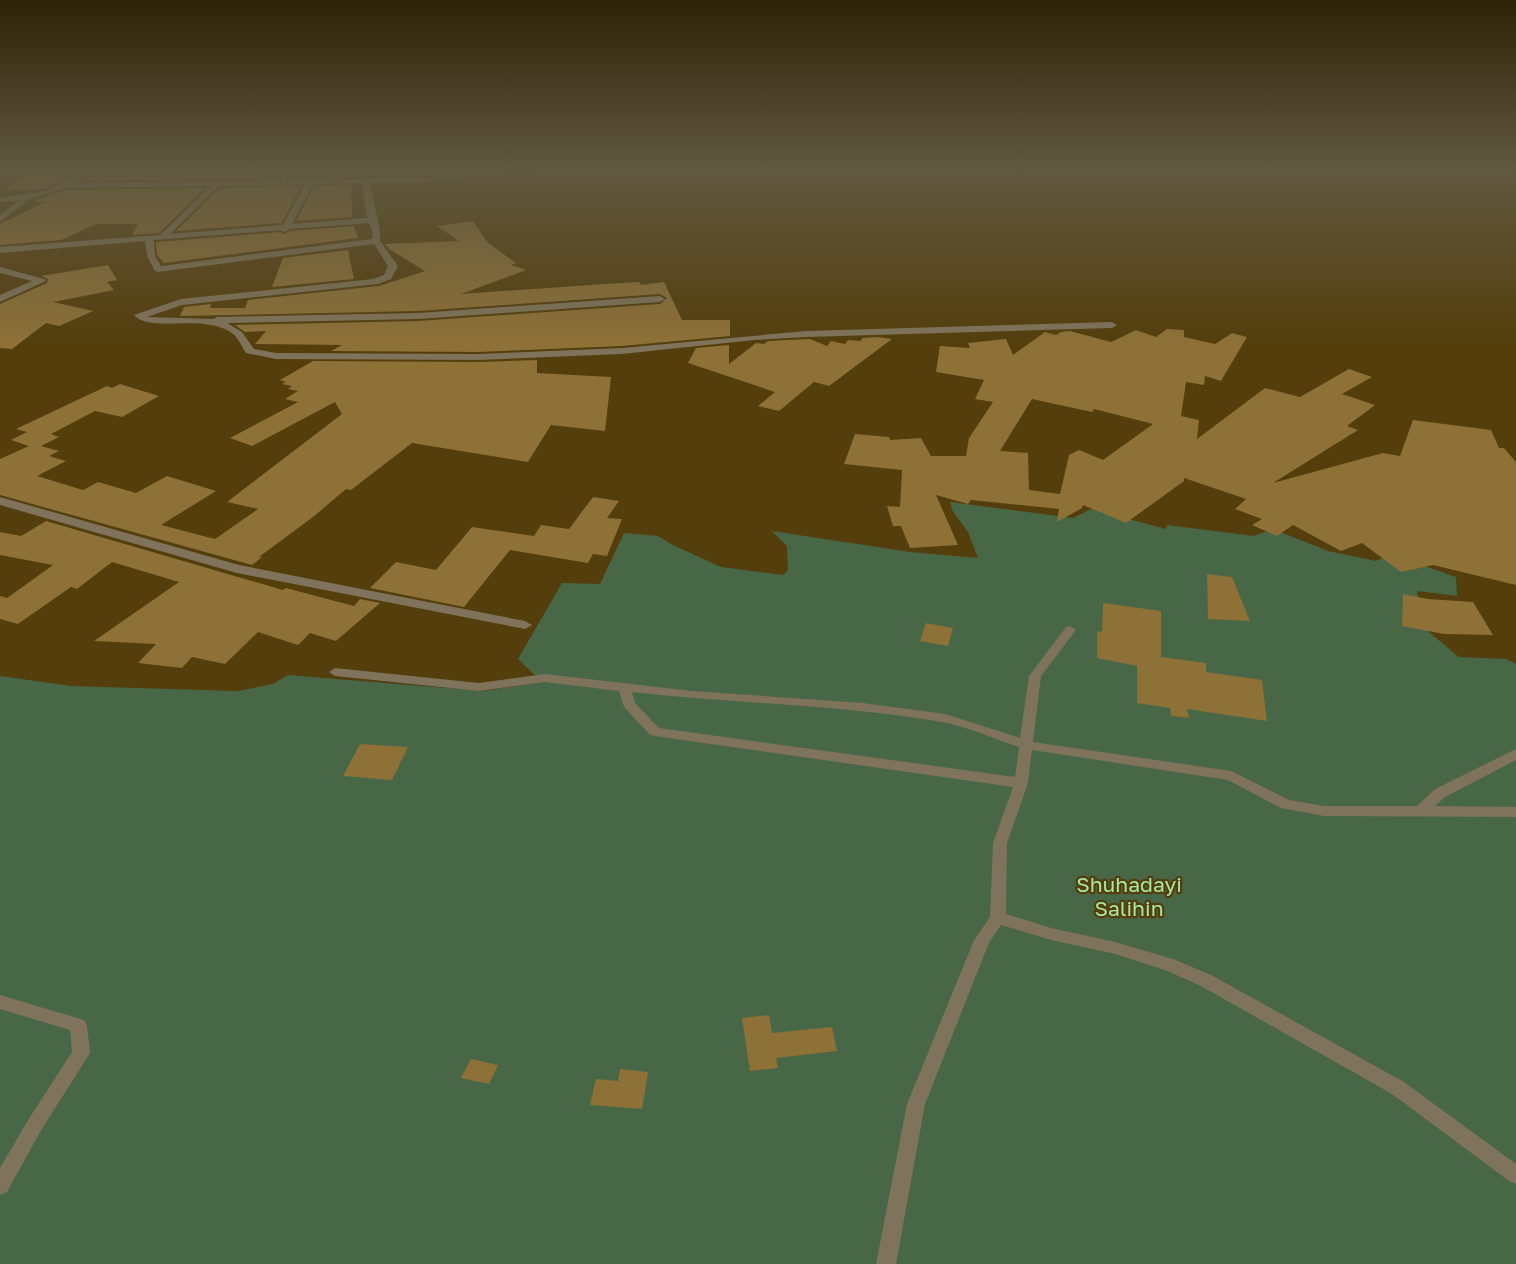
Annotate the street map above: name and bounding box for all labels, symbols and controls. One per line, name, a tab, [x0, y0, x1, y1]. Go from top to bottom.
park label: Shuhadayi Salihin	[1076, 871, 1182, 921]

